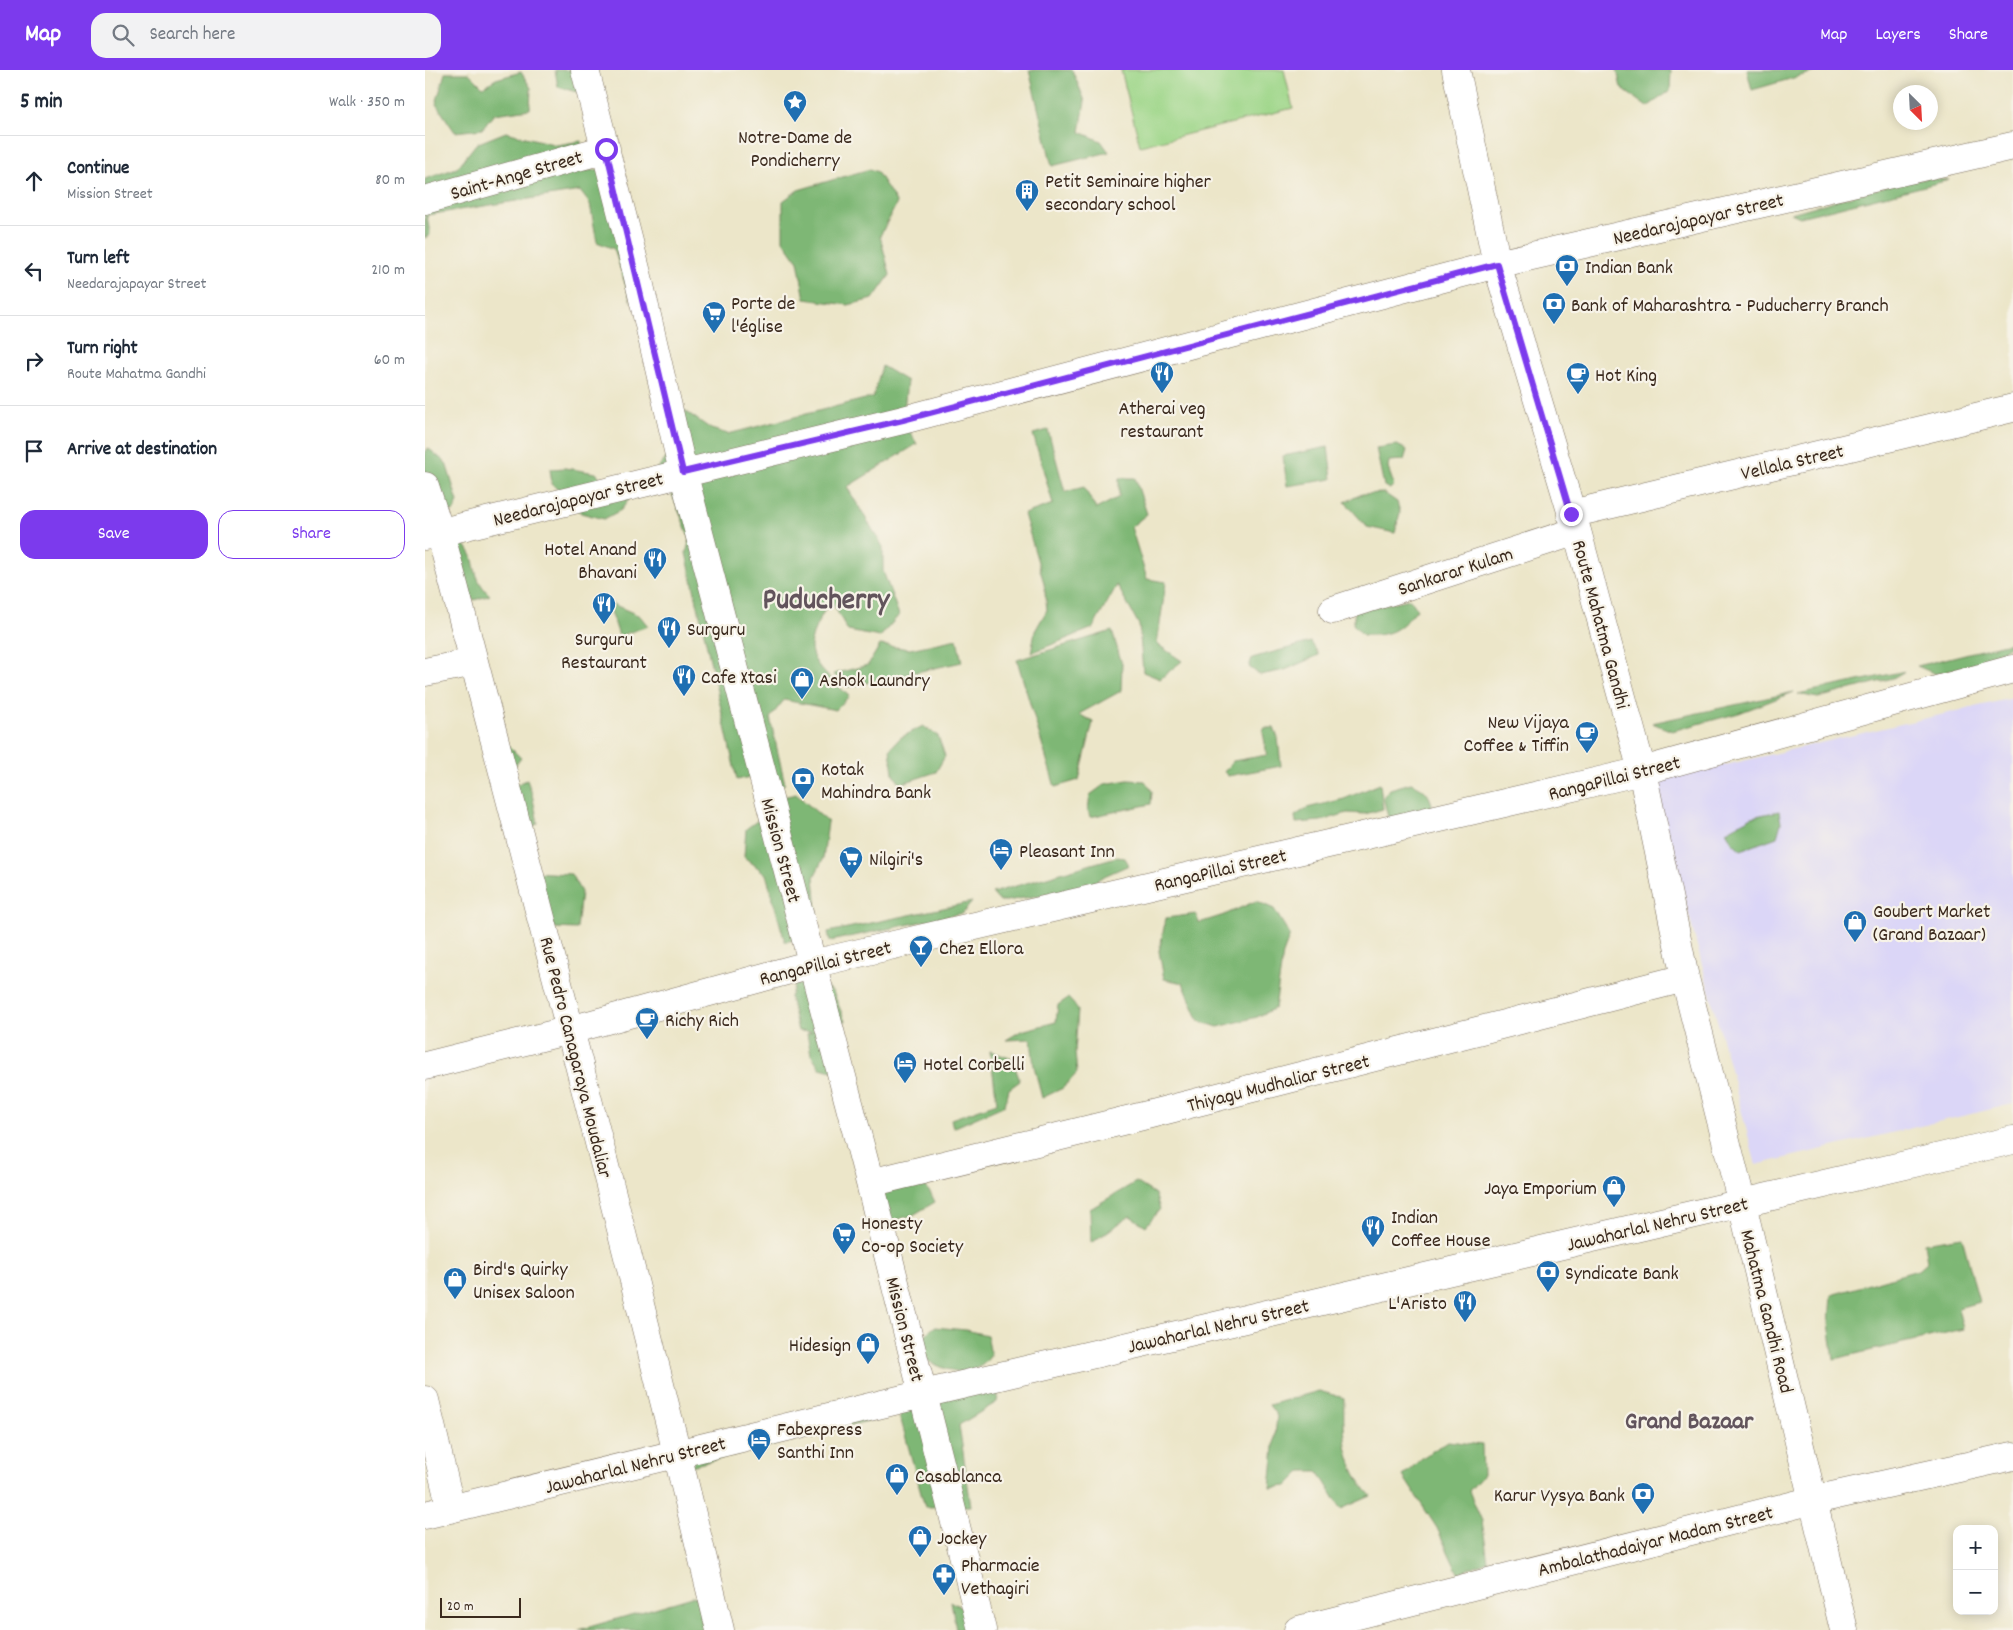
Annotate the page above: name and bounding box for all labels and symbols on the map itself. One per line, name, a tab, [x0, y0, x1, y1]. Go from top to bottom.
north arrow	[1893, 85, 1938, 130]
place icon: Notre-Dame de Pondicherry	[782, 89, 808, 123]
place label: Notre-Dame de Pondicherry	[738, 125, 852, 176]
route start	[595, 138, 618, 161]
street label: Saint-Ange Street	[447, 145, 586, 209]
place label: Petit Seminaire higher secondary school	[1045, 169, 1212, 220]
building icon: Petit Seminaire higher secondary school	[1014, 178, 1040, 212]
street label: Needarajapayar Street	[1611, 188, 1787, 254]
bank icon: Indian Bank	[1554, 253, 1580, 287]
place label: Indian Bank	[1585, 255, 1673, 283]
place label: Porte de l'église	[731, 291, 796, 342]
bank icon: Bank of Maharashtra - Puducherry Branch	[1541, 291, 1567, 325]
place label: Bank of Maharashtra - Puducherry Branch	[1571, 293, 1889, 321]
supermarket icon: Porte de l'église	[701, 300, 727, 334]
restaurant icon: Atherai veg restaurant	[1149, 360, 1175, 394]
cafe icon: Hot King	[1565, 361, 1591, 395]
place label: Hot King	[1595, 363, 1657, 391]
place label: Atherai veg restaurant	[1118, 396, 1206, 447]
street label: Vellala Street	[1739, 439, 1847, 489]
street label: Needarajapayar Street	[491, 466, 667, 536]
route end	[1560, 503, 1583, 526]
place label: Hotel Anand Bhavani	[544, 537, 637, 588]
street label: Route Mahatma Gandhi	[1563, 537, 1635, 713]
street label: Sankarar Kulam	[1395, 541, 1517, 605]
restaurant icon: Hotel Anand Bhavani	[642, 546, 668, 580]
district label: Puducherry	[763, 581, 891, 624]
restaurant icon: Surguru Restaurant	[591, 591, 617, 625]
restaurant icon: Surguru	[656, 615, 682, 649]
place label: Surguru	[687, 617, 745, 645]
place label: Surguru Restaurant	[561, 627, 647, 678]
restaurant icon: Cafe Xtasi	[671, 663, 697, 697]
place label: Cafe Xtasi	[701, 665, 777, 693]
shop icon: Ashok Laundry	[789, 666, 815, 700]
place label: Ashok Laundry	[819, 668, 930, 696]
place label: New Vijaya Coffee & Tiffin	[1464, 710, 1570, 761]
cafe icon: New Vijaya Coffee & Tiffin	[1574, 720, 1600, 754]
street label: RangaPillai Street	[1546, 750, 1684, 810]
place label: Kotak Mahindra Bank	[821, 757, 931, 808]
bank icon: Kotak Mahindra Bank	[790, 766, 816, 800]
street label: Mission Street	[752, 795, 806, 906]
hotel icon: Pleasant Inn	[988, 837, 1014, 871]
place label: Pleasant Inn	[1019, 839, 1115, 867]
street label: RangaPillai Street	[1152, 843, 1290, 901]
supermarket icon: Nilgiri's	[838, 845, 864, 879]
place label: Nilgiri's	[869, 847, 923, 875]
place label: Goubert Market (Grand Bazaar)	[1873, 899, 1990, 950]
shop icon: Goubert Market (Grand Bazaar)	[1842, 909, 1868, 943]
street label: Rue Pedro Canagaraya Moudaliar	[531, 934, 618, 1182]
bar icon: Chez Ellora	[908, 934, 934, 968]
street label: RangaPillai Street	[757, 935, 895, 995]
place label: Chez Ellora	[939, 936, 1024, 964]
cafe icon: Richy Rich	[634, 1006, 660, 1040]
place label: Richy Rich	[665, 1008, 739, 1036]
street label: Thiyagu Mudhaliar Street	[1185, 1049, 1373, 1121]
hotel icon: Hotel Corbelli	[892, 1050, 918, 1084]
place label: Hotel Corbelli	[923, 1052, 1025, 1080]
shop icon: Jaya Emporium	[1601, 1174, 1627, 1208]
place label: Jaya Emporium	[1484, 1176, 1597, 1204]
street label: Jawaharlal Nehru Street	[1564, 1191, 1751, 1260]
place label: Indian Coffee House	[1391, 1205, 1491, 1256]
place label: Honesty Co-op Society	[861, 1211, 964, 1262]
restaurant icon: Indian Coffee House	[1360, 1214, 1386, 1248]
supermarket icon: Honesty Co-op Society	[831, 1221, 857, 1255]
street label: Mahatma Gandhi Road	[1731, 1227, 1799, 1396]
place label: Bird's Quirky Unisex Saloon	[473, 1257, 575, 1308]
bank icon: Syndicate Bank	[1535, 1259, 1561, 1293]
place label: Syndicate Bank	[1565, 1261, 1679, 1289]
shop icon: Bird's Quirky Unisex Saloon	[442, 1266, 468, 1300]
street label: Mission Street	[877, 1274, 930, 1385]
restaurant icon: L'Aristo	[1452, 1289, 1478, 1323]
place label: L'Aristo	[1388, 1291, 1447, 1319]
street label: Jawaharlal Nehru Street	[1125, 1293, 1312, 1362]
shop icon: Hidesign	[855, 1331, 881, 1365]
place label: Hidesign	[789, 1333, 851, 1361]
district label: Grand Bazaar	[1625, 1405, 1754, 1441]
place label: Fabexpress Santhi Inn	[777, 1417, 862, 1468]
hotel icon: Fabexpress Santhi Inn	[746, 1427, 772, 1461]
street label: Jawaharlal Nehru Street	[542, 1431, 729, 1503]
shop icon: Casablanca	[884, 1462, 910, 1496]
place label: Casablanca	[915, 1464, 1002, 1492]
bank icon: Karur Vysya Bank	[1630, 1481, 1656, 1515]
place label: Karur Vysya Bank	[1494, 1483, 1625, 1511]
street label: Ambalathadaiyar Madam Street	[1535, 1500, 1776, 1586]
shop icon: Jockey	[907, 1524, 933, 1558]
place label: Jockey	[937, 1526, 987, 1554]
place label: Pharmacie Vethagiri	[961, 1553, 1040, 1604]
pharmacy icon: Pharmacie Vethagiri	[931, 1562, 957, 1596]
scale bar	[440, 1595, 521, 1618]

